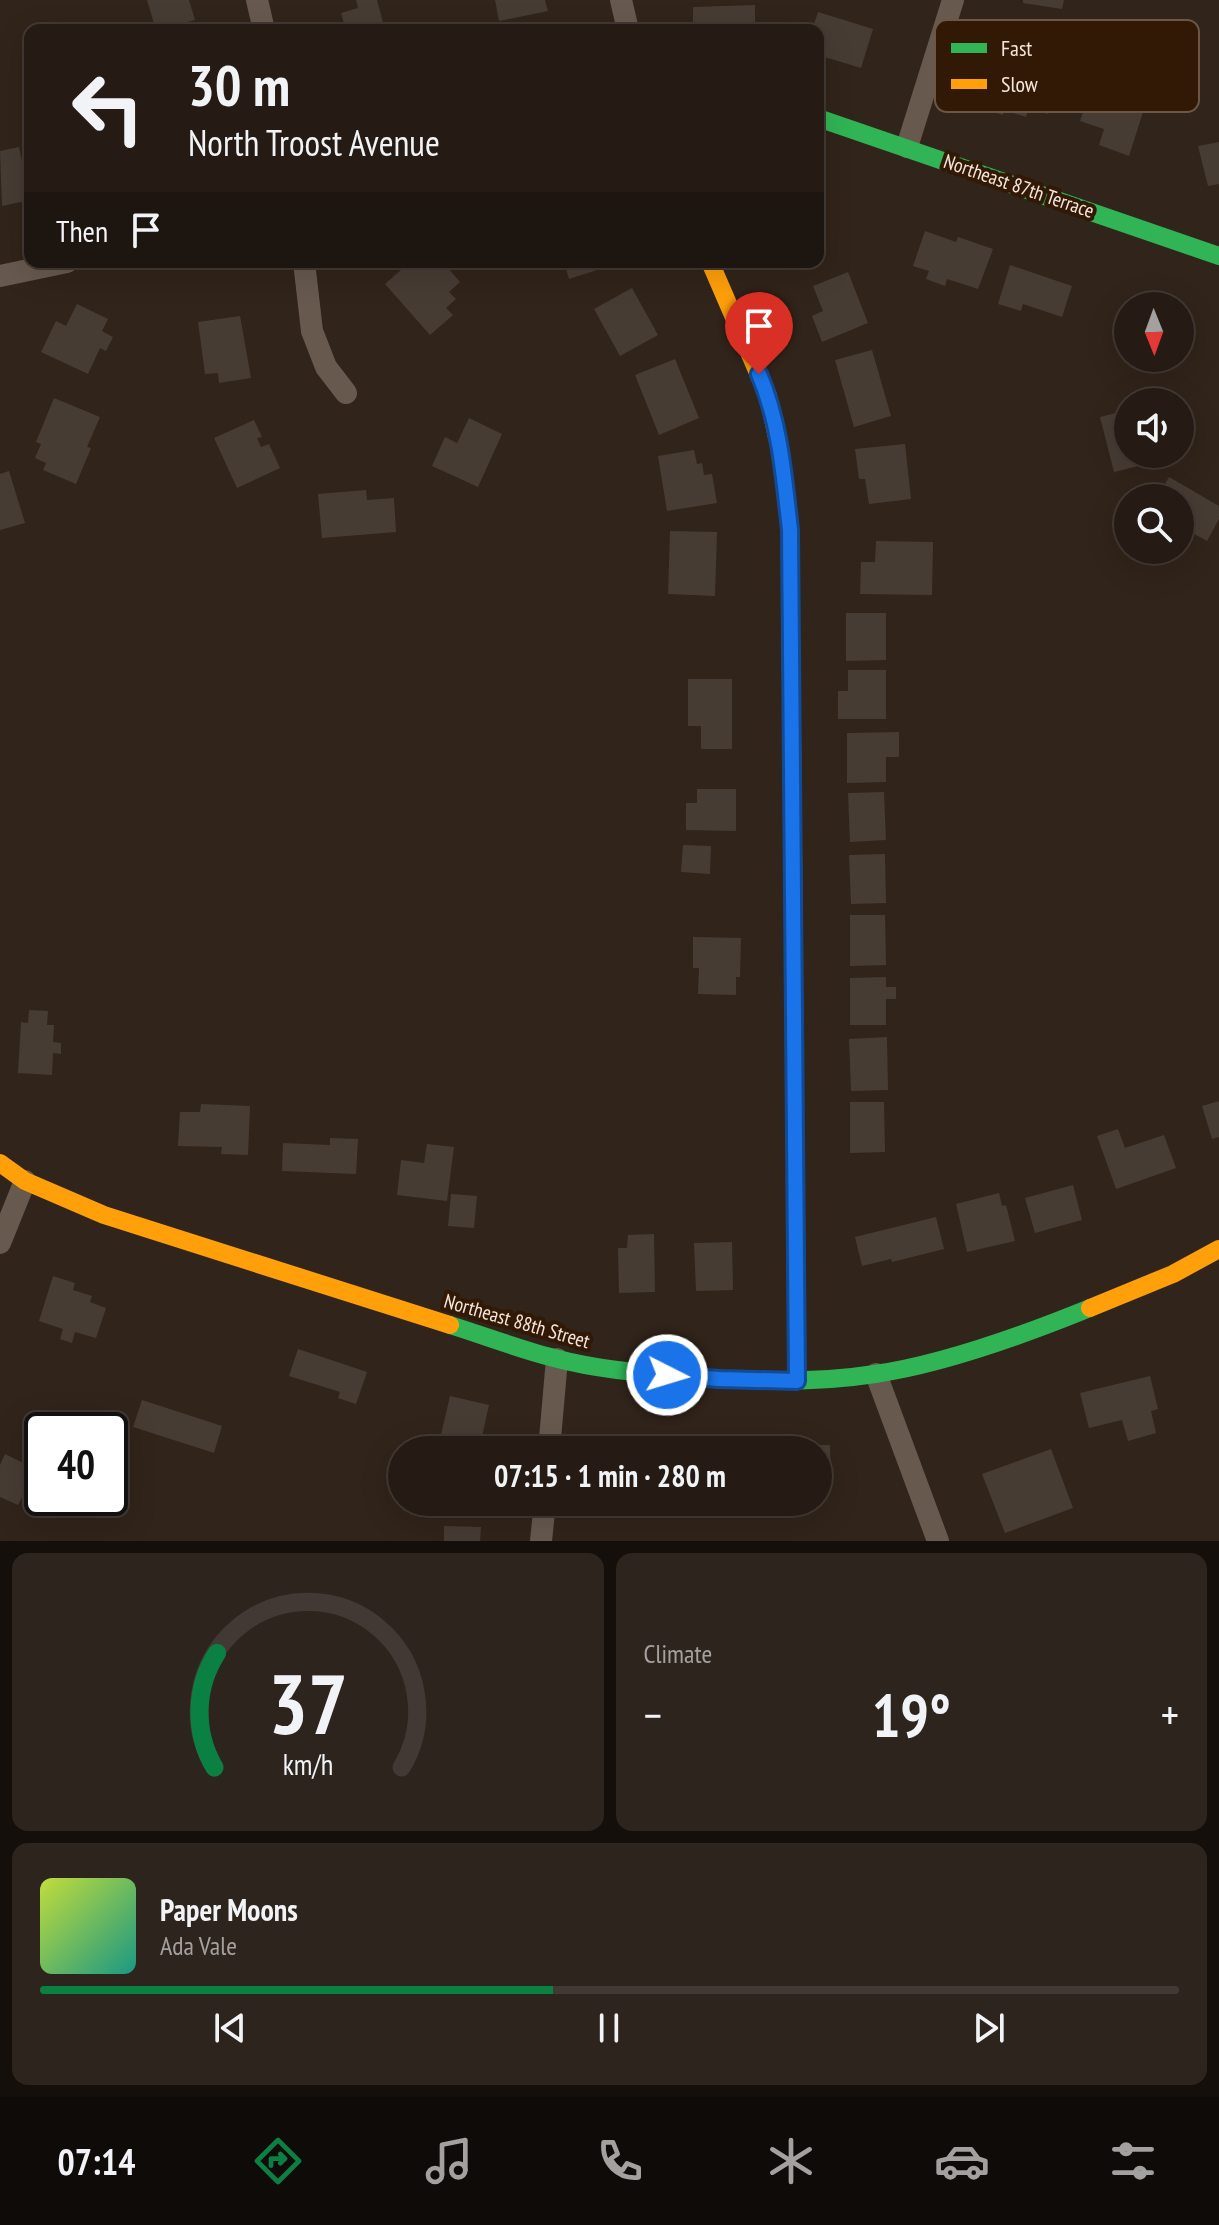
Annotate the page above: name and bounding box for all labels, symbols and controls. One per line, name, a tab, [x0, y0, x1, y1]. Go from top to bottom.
legend	[935, 20, 1199, 112]
text: Fast	[1001, 34, 1032, 62]
text: 30 m	[188, 49, 290, 121]
icon: left	[56, 56, 160, 160]
text: Slow	[1001, 70, 1038, 98]
text: North Troost Avenue	[188, 119, 440, 166]
street label: Northeast 87th Terrace	[940, 148, 1098, 224]
icon: arrive	[124, 208, 168, 252]
text: Then	[56, 211, 108, 250]
pin	[725, 292, 793, 374]
north arrow	[1114, 292, 1194, 372]
map controls	[1114, 292, 1194, 564]
icon: arrive	[737, 304, 781, 348]
button: sound	[1114, 388, 1194, 468]
button: search	[1114, 484, 1194, 564]
street label: Northeast 88th Street	[441, 1288, 593, 1354]
position arrow	[625, 1333, 709, 1417]
speed limit sign: 40	[24, 1412, 128, 1516]
text: 07:15 · 1 min · 280 m	[494, 1456, 726, 1495]
text: Climate	[644, 1637, 712, 1670]
text: 37	[268, 1649, 348, 1757]
text: 19°	[872, 1676, 951, 1754]
text: −	[644, 1686, 662, 1743]
text: +	[1161, 1686, 1179, 1743]
text: km/h	[282, 1746, 333, 1783]
text: Paper Moons	[160, 1890, 298, 1929]
text: Ada Vale	[160, 1929, 237, 1962]
icon: previous	[208, 2006, 252, 2050]
icon: pause	[587, 2006, 631, 2050]
icon: next	[967, 2006, 1011, 2050]
icon: directions	[250, 2133, 306, 2189]
icon: music	[421, 2133, 477, 2189]
icon: phone	[592, 2133, 648, 2189]
icon: climate	[763, 2133, 819, 2189]
icon: car	[934, 2133, 990, 2189]
icon: filters	[1105, 2133, 1161, 2189]
text: 07:14	[58, 2138, 135, 2185]

